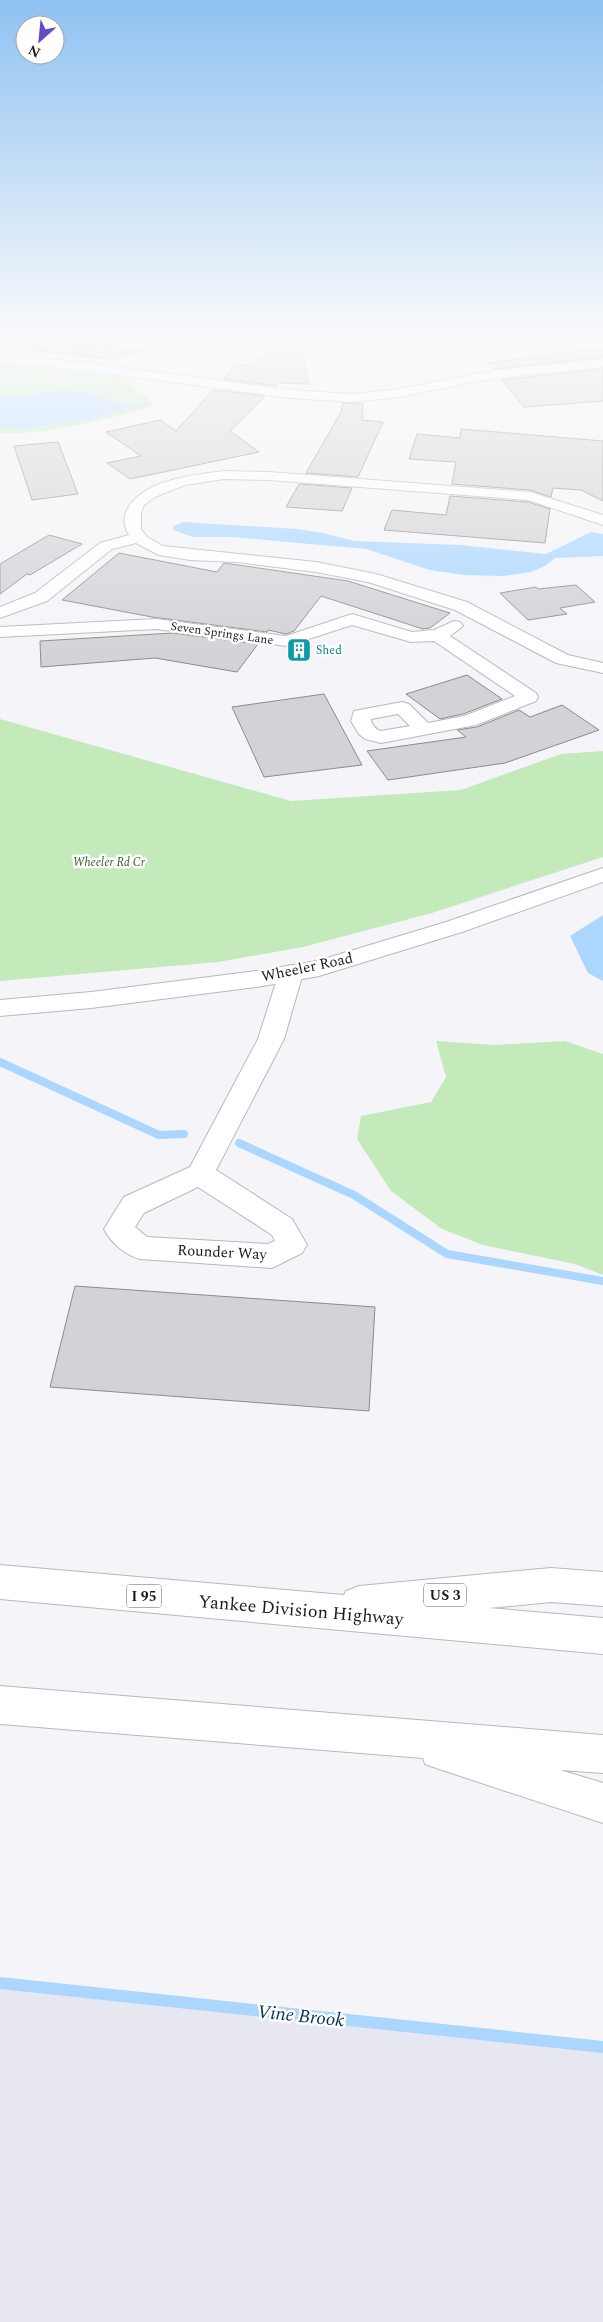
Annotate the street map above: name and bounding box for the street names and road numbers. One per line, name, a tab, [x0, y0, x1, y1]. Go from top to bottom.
street label: Seven Springs Lane	[169, 617, 275, 650]
street label: Wheeler Road	[259, 947, 355, 988]
street label: Rounder Way	[177, 1239, 268, 1266]
road number: I 95	[126, 1584, 162, 1608]
road number: US 3	[424, 1584, 466, 1606]
street label: Yankee Division Highway	[197, 1588, 406, 1633]

